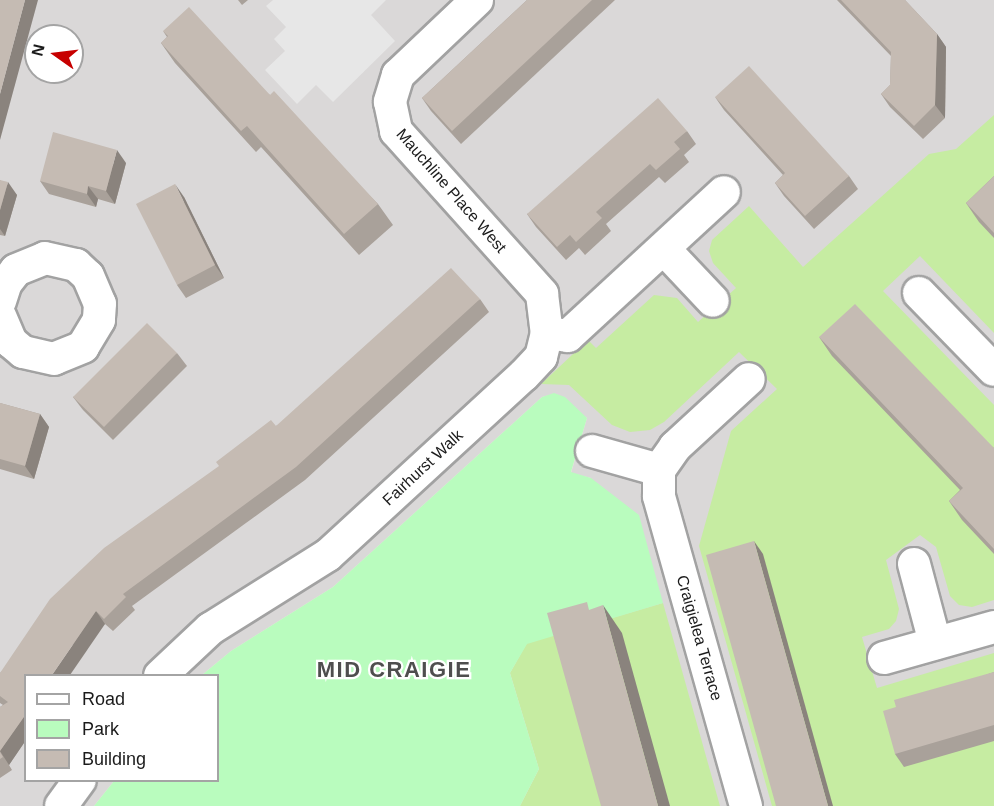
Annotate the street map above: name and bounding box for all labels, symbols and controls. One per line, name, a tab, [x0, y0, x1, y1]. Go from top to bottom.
north arrow	[24, 24, 84, 84]
text: N	[28, 42, 48, 58]
street label: Mauchline Place West	[392, 125, 510, 257]
street label: Fairhurst Walk	[379, 426, 467, 510]
street label: Craigielea Terrace	[672, 573, 726, 703]
district label: MID CRAIGIE	[317, 657, 471, 683]
legend	[24, 674, 219, 782]
text: Road	[82, 689, 125, 709]
text: Park	[82, 719, 119, 739]
text: Building	[82, 749, 146, 769]

